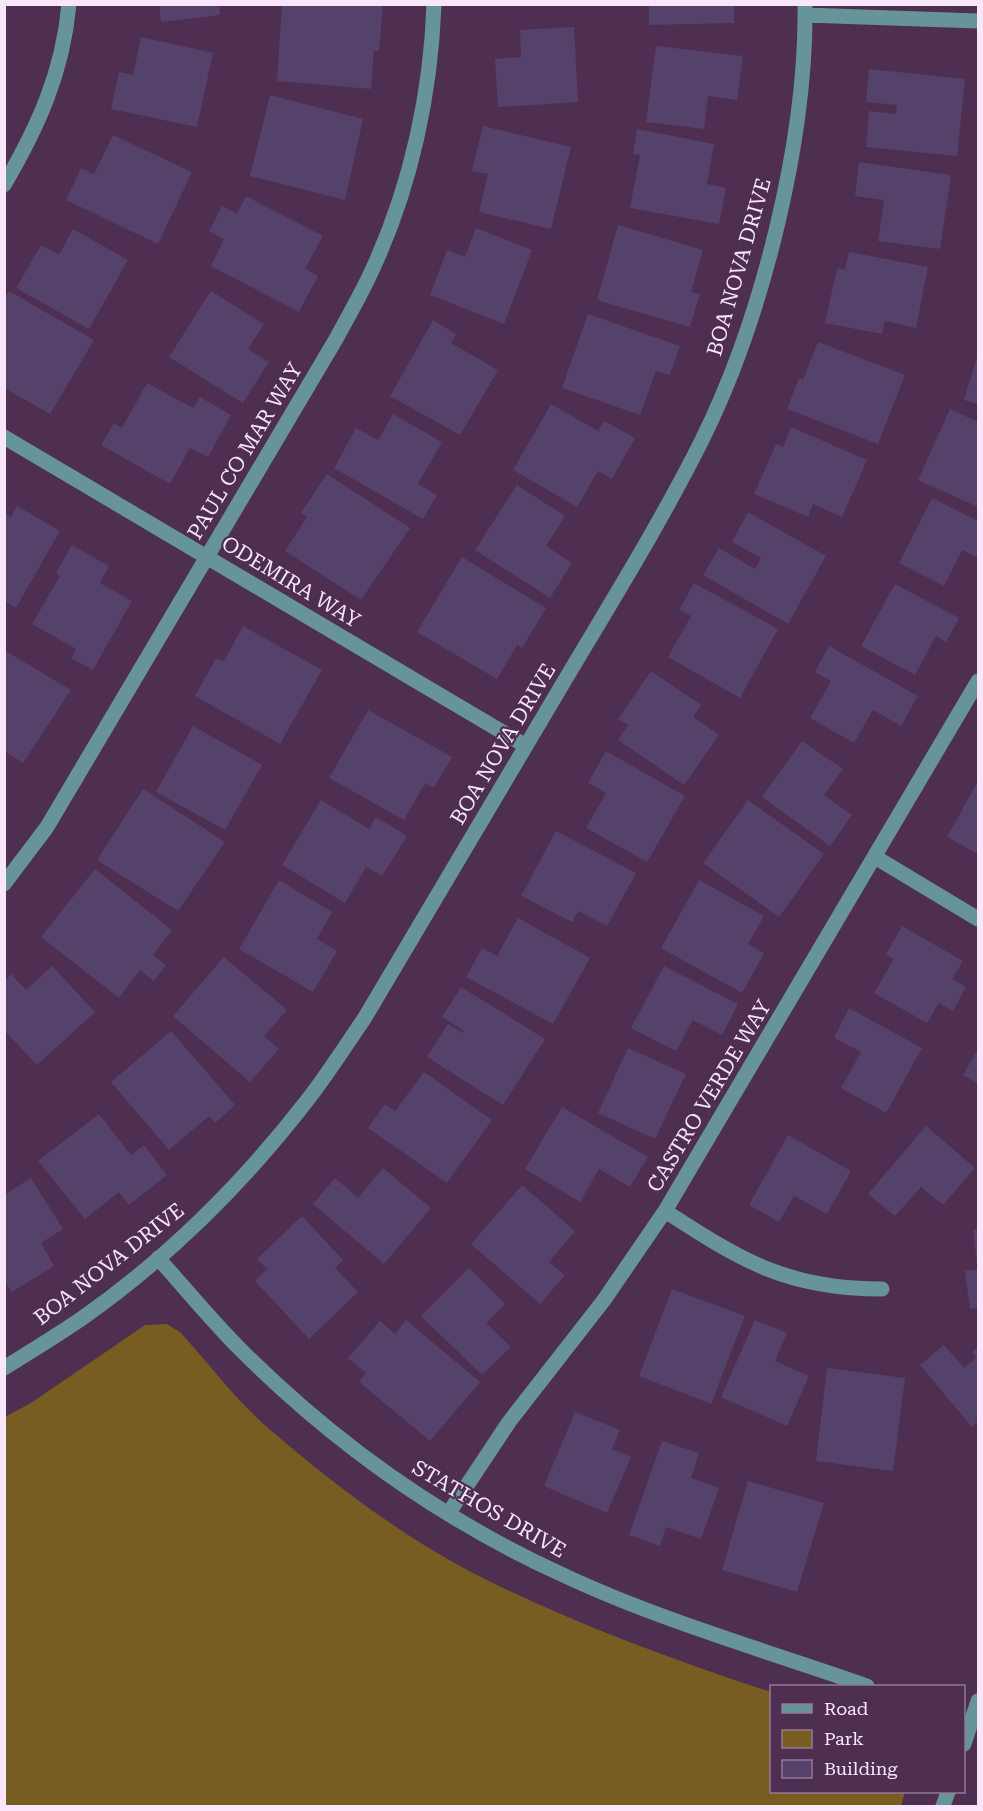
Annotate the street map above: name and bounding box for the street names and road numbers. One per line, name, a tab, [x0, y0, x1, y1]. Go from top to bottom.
street label: BOA NOVA DRIVE	[702, 175, 776, 359]
street label: PAUL CO MAR WAY	[183, 358, 308, 544]
street label: ODEMIRA WAY	[217, 531, 365, 633]
street label: BOA NOVA DRIVE	[445, 659, 561, 829]
street label: CASTRO VERDE WAY	[642, 995, 776, 1196]
street label: BOA NOVA DRIVE	[29, 1198, 189, 1330]
street label: STATHOS DRIVE	[408, 1455, 570, 1563]

